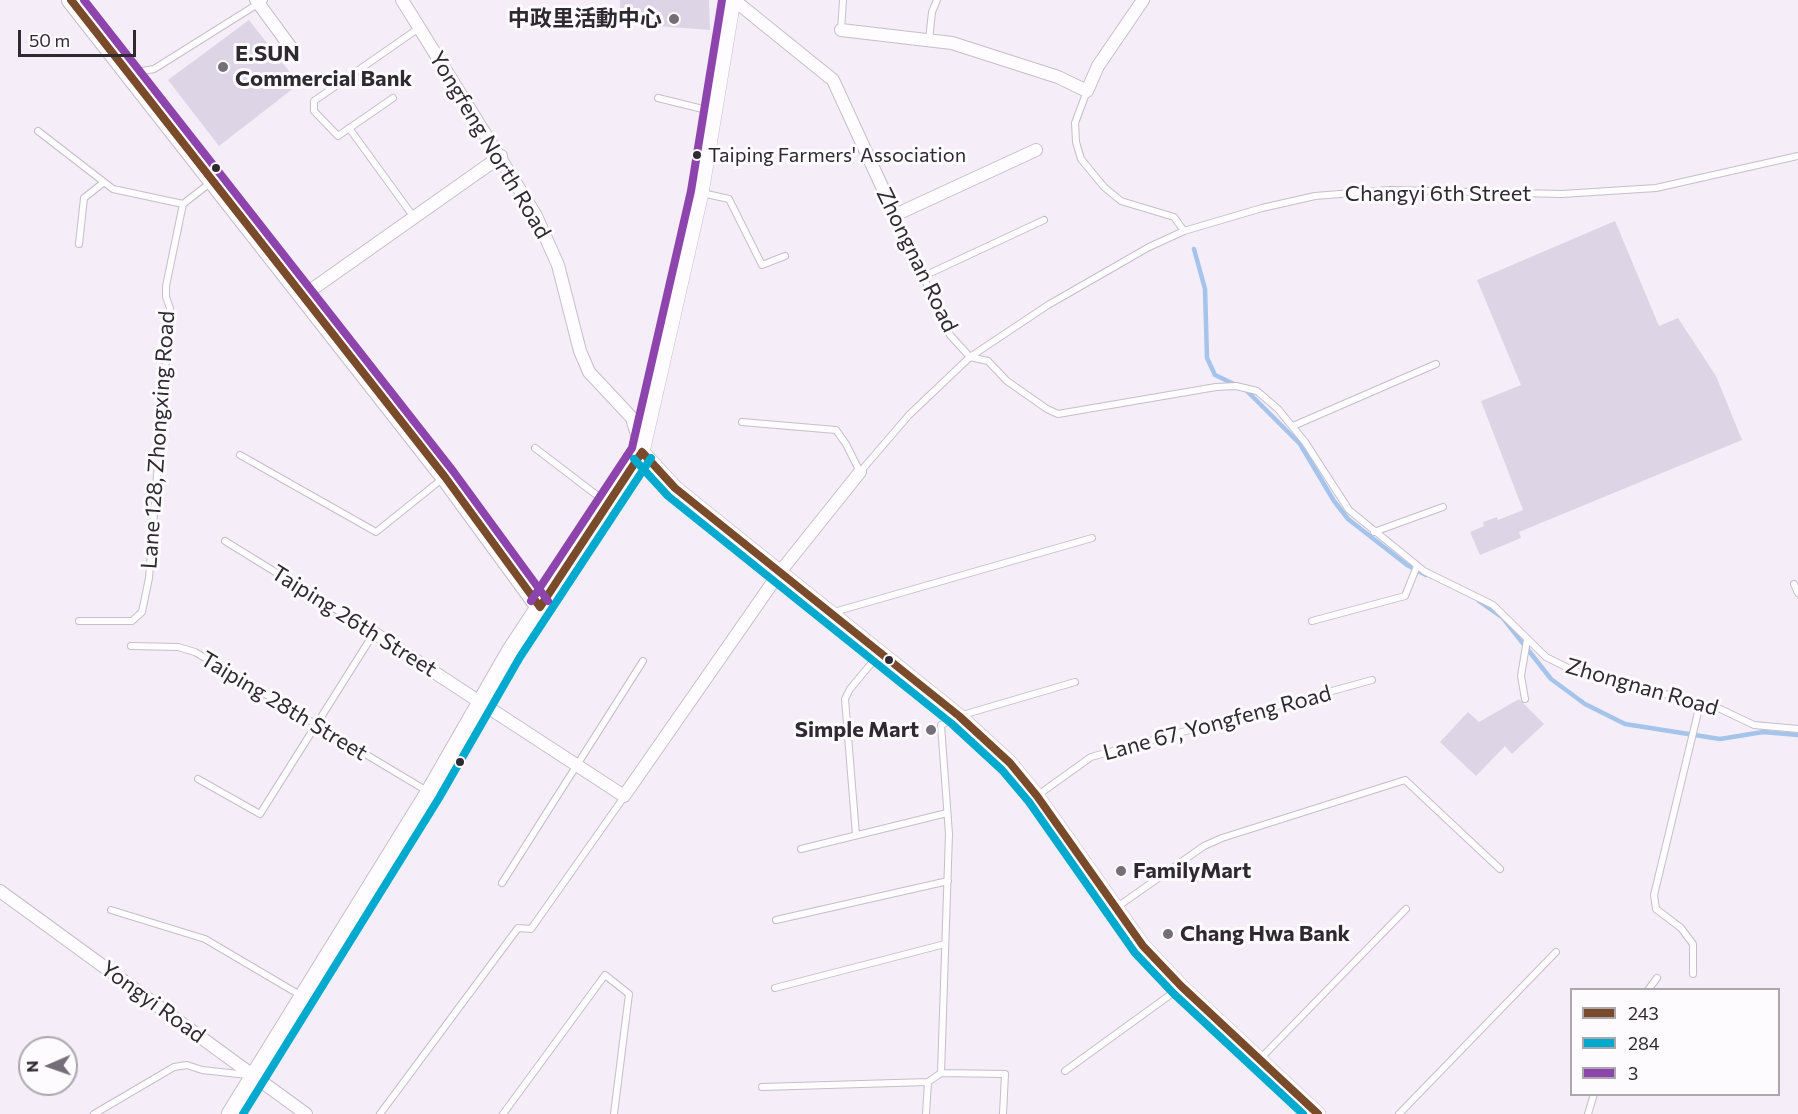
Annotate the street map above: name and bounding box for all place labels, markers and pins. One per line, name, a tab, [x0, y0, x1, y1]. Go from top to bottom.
place label: 中政里活動中心	[508, 6, 662, 32]
marker: 中政里活動中心	[667, 12, 681, 26]
place label: E.SUN Commercial Bank	[235, 41, 412, 92]
marker: E.SUN Commercial Bank	[216, 60, 230, 74]
place label: Taiping Farmers' Association	[708, 143, 966, 167]
marker: Taiping Farmers' Association	[691, 149, 703, 161]
unlabelled marker	[210, 162, 222, 174]
unlabelled marker	[883, 654, 895, 666]
place label: Simple Mart	[795, 717, 919, 743]
marker: Simple Mart	[924, 723, 938, 737]
unlabelled marker	[454, 756, 466, 768]
place label: FamilyMart	[1133, 858, 1251, 884]
marker: FamilyMart	[1114, 864, 1128, 878]
place label: Chang Hwa Bank	[1180, 921, 1350, 947]
marker: Chang Hwa Bank	[1161, 927, 1175, 941]

